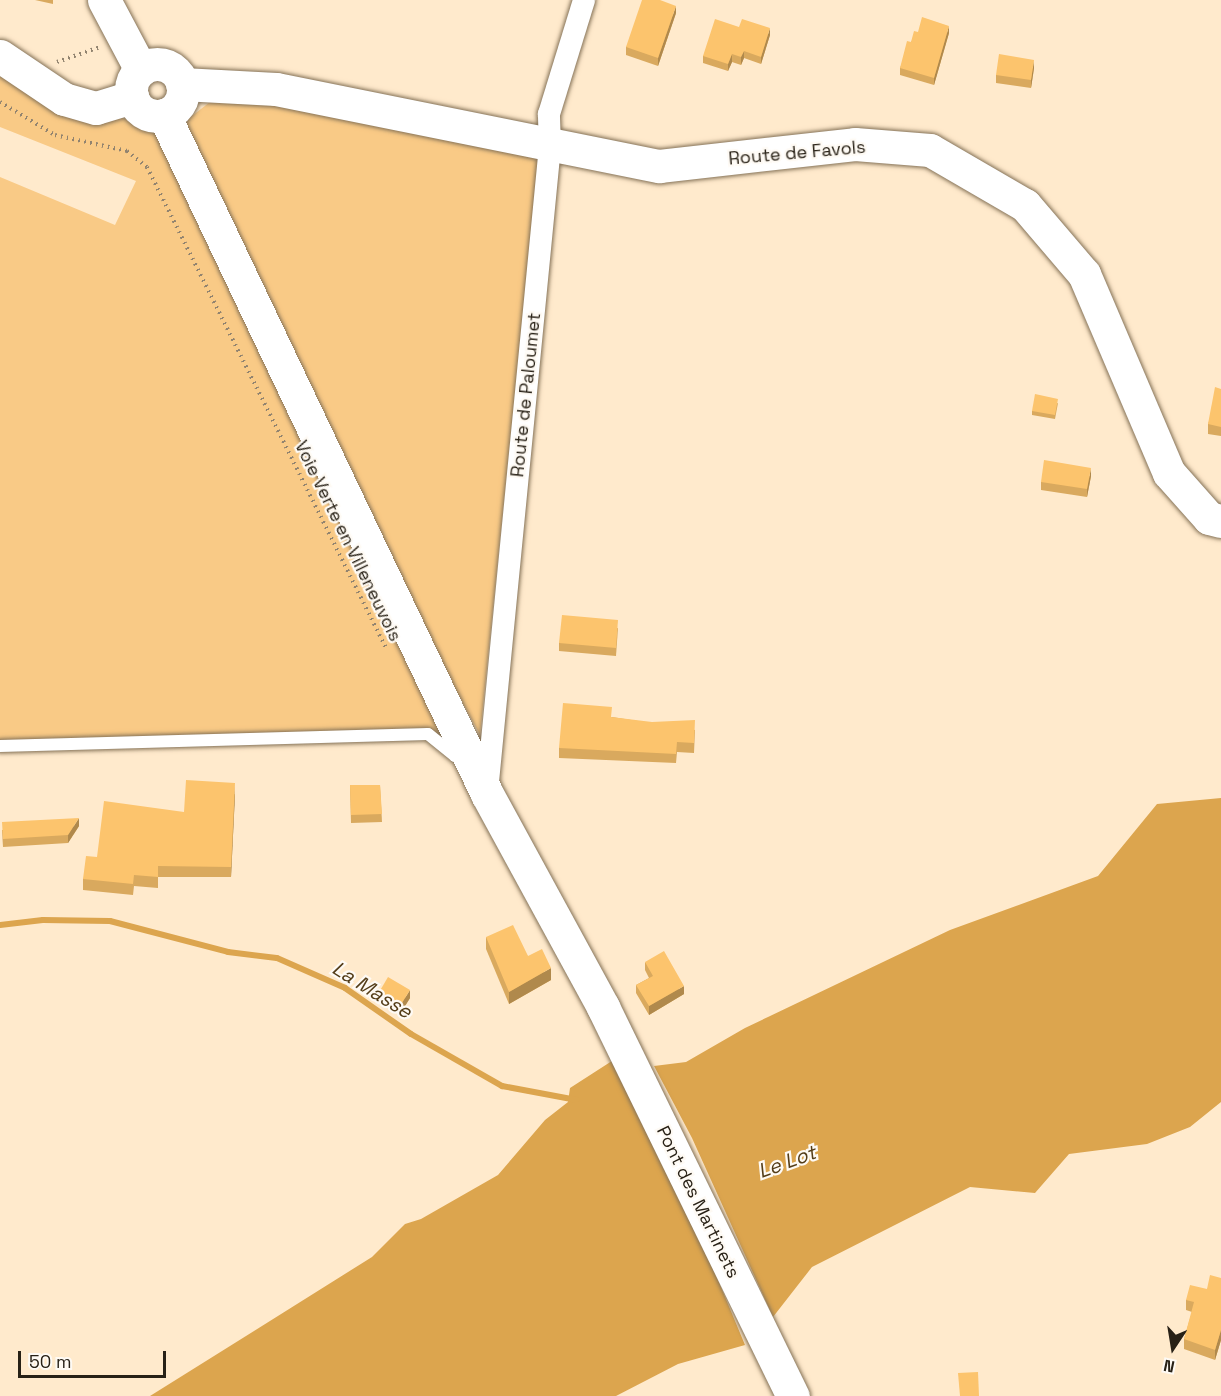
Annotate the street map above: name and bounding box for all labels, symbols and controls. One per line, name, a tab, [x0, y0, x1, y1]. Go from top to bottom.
street label: Route de Favols	[728, 136, 866, 170]
street label: Route de Paloumet	[507, 312, 545, 478]
street label: Voie Verte en Villeneuvois	[290, 437, 406, 645]
water label: La Masse	[328, 956, 416, 1024]
street label: Pont des Martinets	[652, 1123, 744, 1281]
water label: Le Lot	[755, 1140, 819, 1184]
north arrow	[1143, 1318, 1203, 1378]
scale bar	[21, 1339, 170, 1377]
text: 50 m	[29, 1350, 71, 1373]
text: N	[1162, 1355, 1177, 1377]

